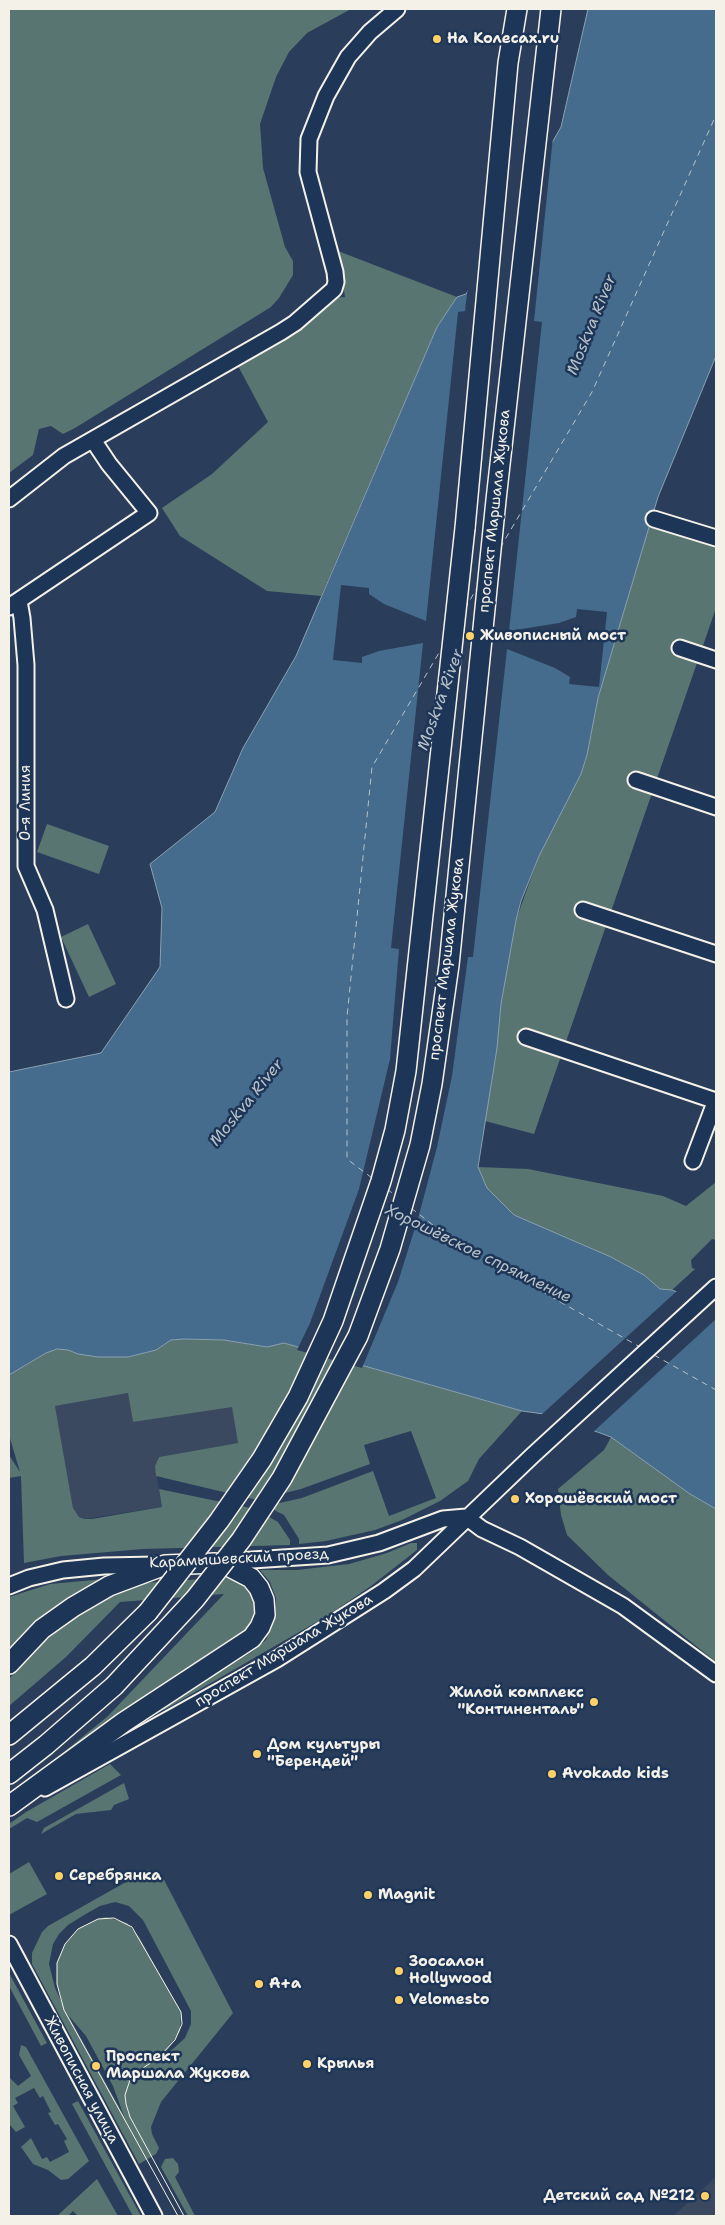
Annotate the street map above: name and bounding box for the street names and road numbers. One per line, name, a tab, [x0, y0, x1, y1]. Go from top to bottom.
street label: проспект Маршала Жукова	[475, 409, 515, 613]
street label: 0-я Линия	[17, 765, 35, 841]
street label: проспект Маршала Жукова	[426, 857, 468, 1061]
street label: Карамышевский проезд	[149, 1545, 329, 1573]
street label: проспект Маршала Жукова	[192, 1591, 376, 1711]
street label: Живописная улица	[40, 2013, 122, 2147]

